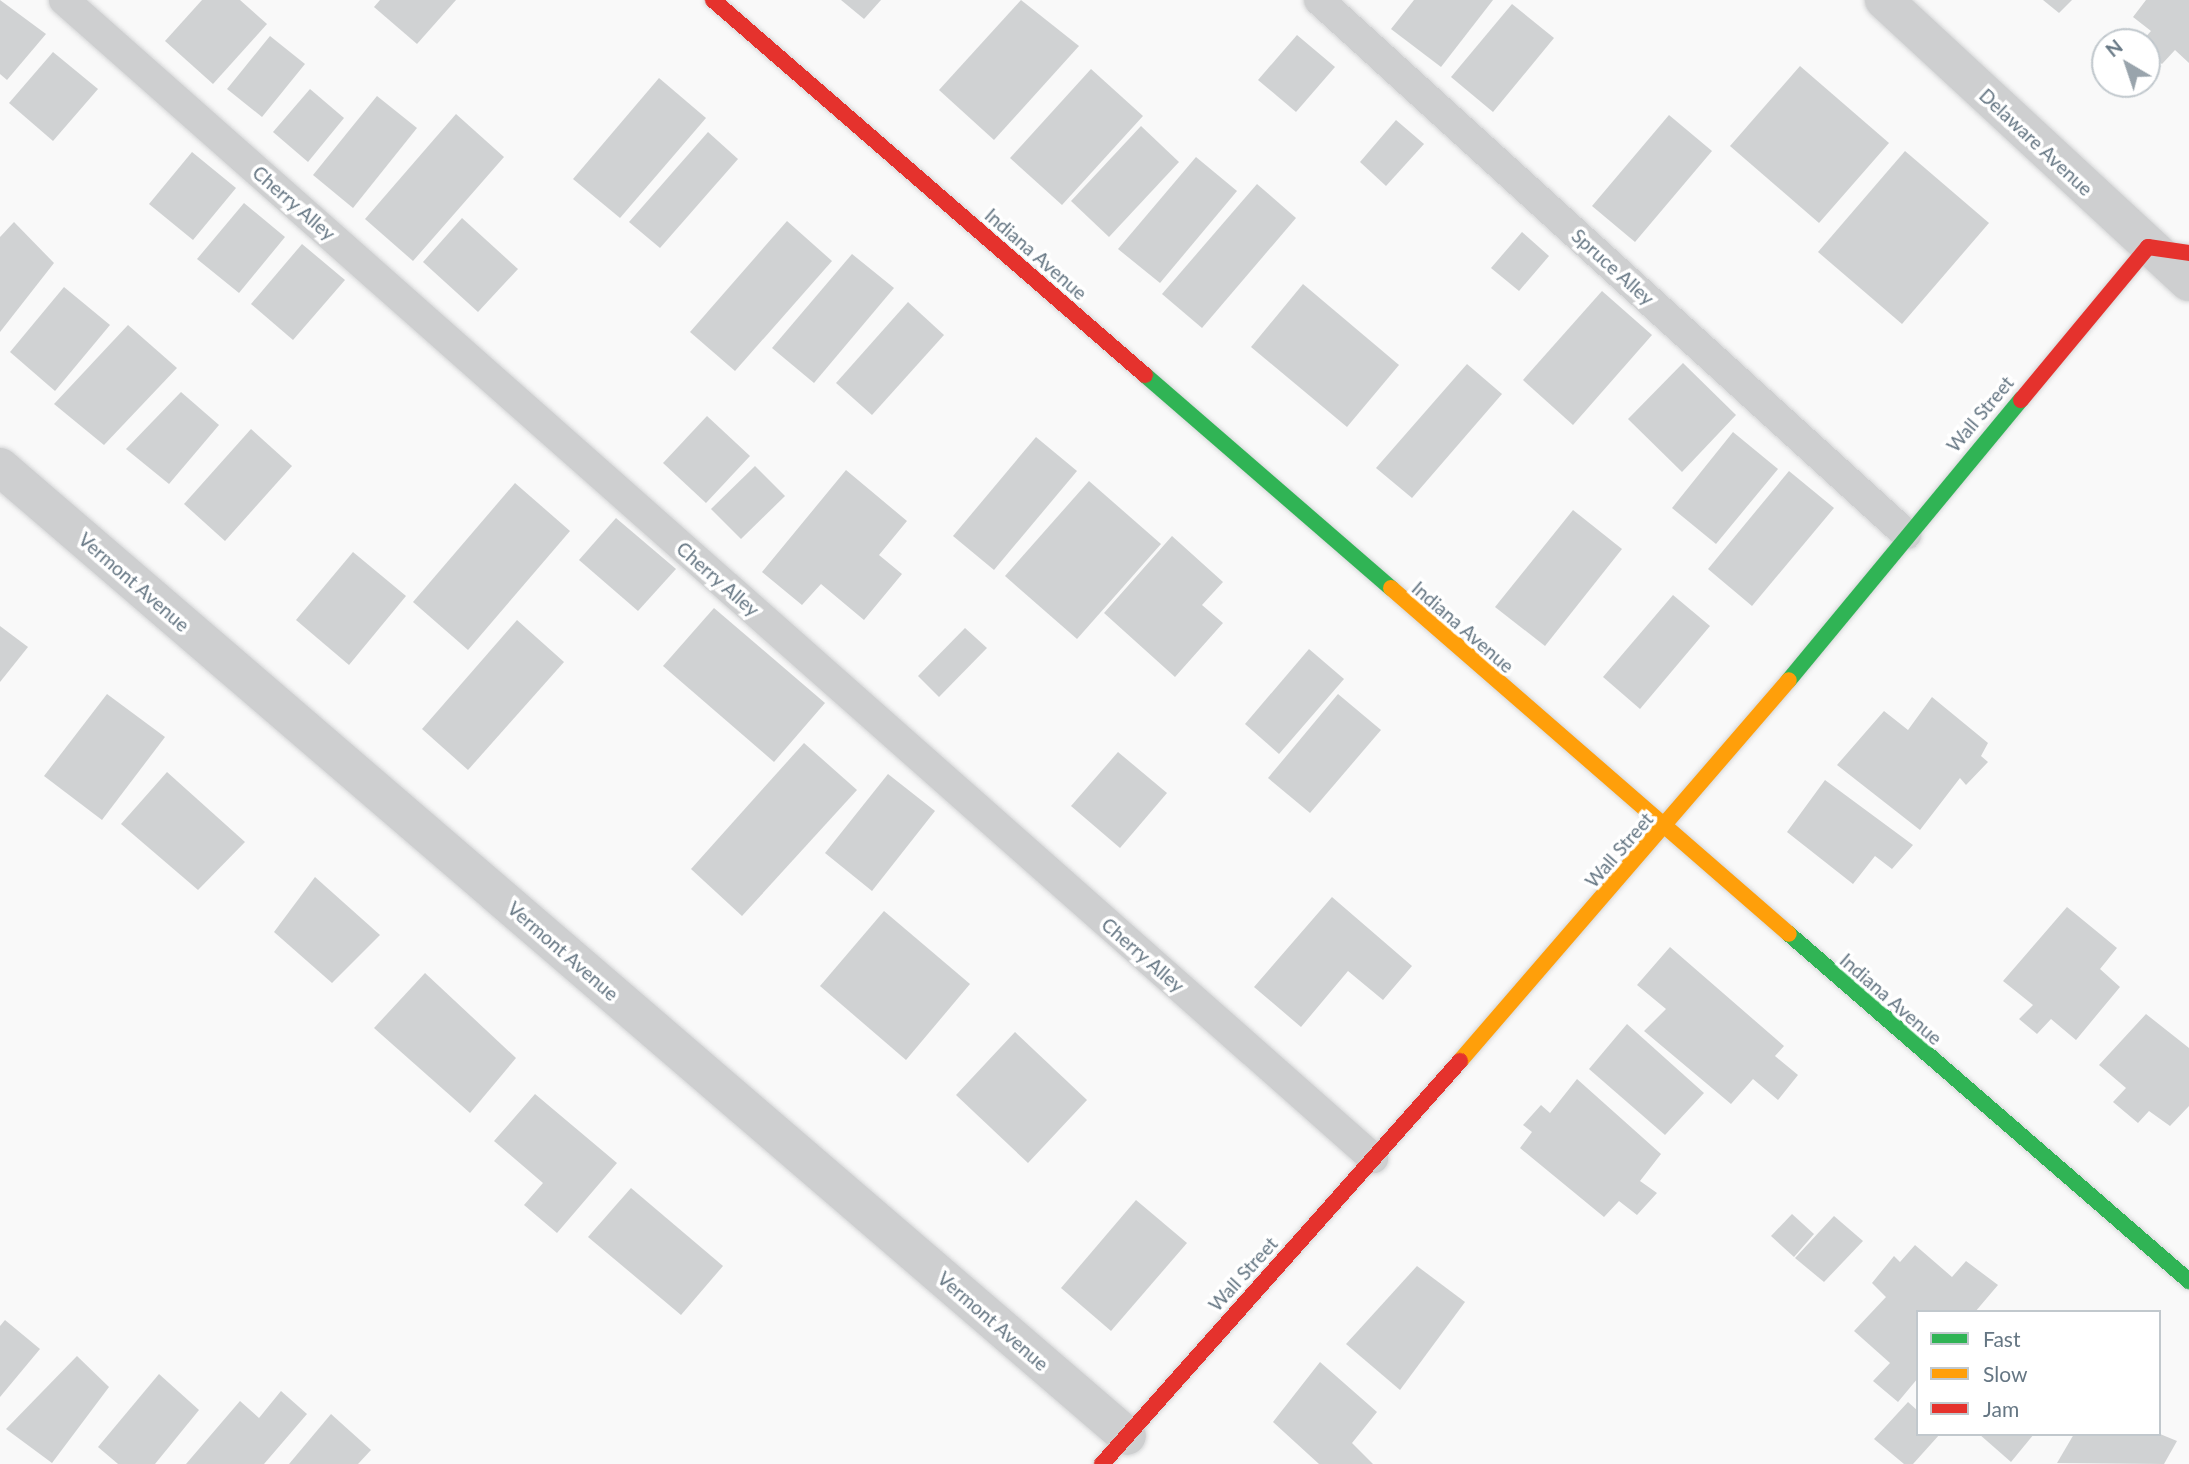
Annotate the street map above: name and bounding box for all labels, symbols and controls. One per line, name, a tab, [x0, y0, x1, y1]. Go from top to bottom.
north arrow	[2091, 28, 2161, 98]
text: N	[2101, 34, 2127, 61]
street label: Delaware Avenue	[1975, 84, 2097, 200]
street label: Cherry Alley	[248, 161, 340, 245]
street label: Indiana Avenue	[980, 203, 1092, 305]
street label: Spruce Alley	[1567, 224, 1659, 310]
street label: Wall Street	[1942, 371, 2018, 457]
street label: Vermont Avenue	[74, 528, 194, 636]
street label: Cherry Alley	[672, 537, 764, 621]
street label: Indiana Avenue	[1407, 576, 1519, 678]
street label: Wall Street	[1580, 808, 1658, 892]
street label: Vermont Avenue	[503, 897, 623, 1005]
street label: Cherry Alley	[1097, 913, 1189, 997]
street label: Indiana Avenue	[1835, 948, 1947, 1050]
street label: Wall Street	[1204, 1232, 1282, 1316]
street label: Vermont Avenue	[933, 1267, 1053, 1375]
legend	[1916, 1310, 2161, 1436]
text: Fast	[1983, 1326, 2020, 1351]
text: Slow	[1983, 1361, 2027, 1386]
text: Jam	[1983, 1396, 2019, 1421]

